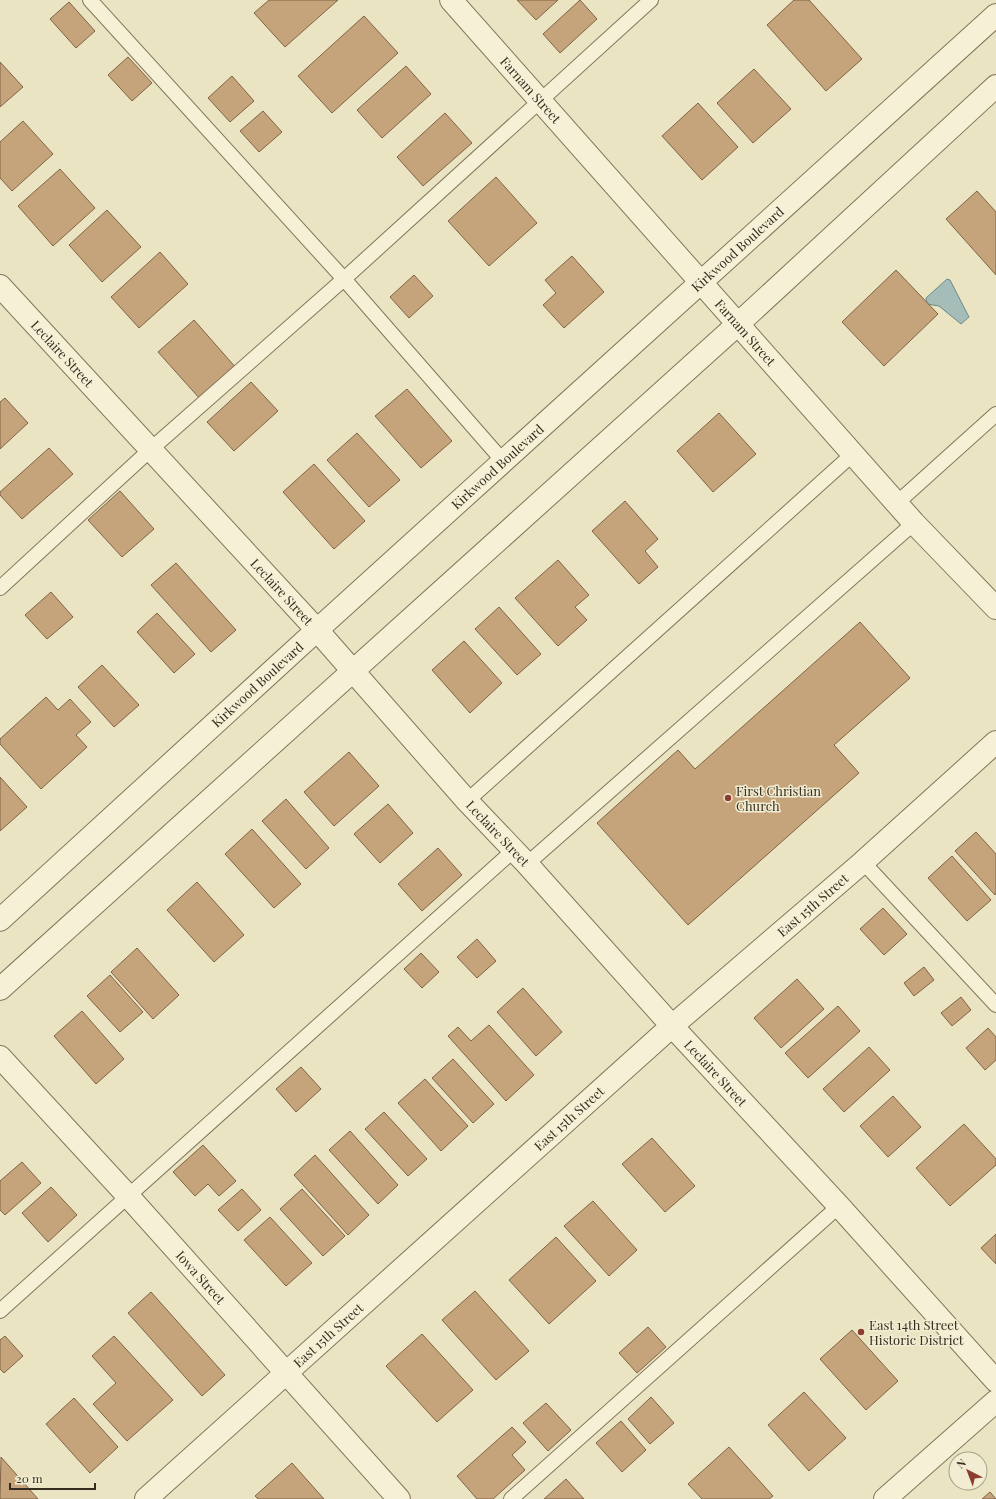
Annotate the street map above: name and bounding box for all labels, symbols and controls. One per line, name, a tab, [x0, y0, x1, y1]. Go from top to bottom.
street label: Farnam Street	[497, 53, 565, 127]
street label: Kirkwood Boulevard	[687, 202, 787, 295]
street label: Farnam Street	[712, 295, 780, 369]
street label: Leclaire Street	[28, 316, 98, 391]
street label: Kirkwood Boulevard	[447, 420, 547, 512]
street label: Leclaire Street	[247, 555, 318, 629]
street label: Kirkwood Boulevard	[208, 637, 307, 730]
place label: First Christian Church	[736, 782, 821, 814]
marker: First Christian Church	[723, 793, 733, 803]
street label: Leclaire Street	[463, 796, 534, 870]
street label: East 15th Street	[773, 869, 852, 940]
street label: Leclaire Street	[681, 1036, 751, 1110]
street label: East 15th Street	[530, 1082, 608, 1154]
street label: Iowa Street	[173, 1247, 230, 1307]
street label: East 15th Street	[289, 1299, 367, 1371]
place label: East 14th Street Historic District	[869, 1316, 964, 1348]
marker: East 14th Street Historic District	[856, 1327, 866, 1337]
north arrow	[948, 1451, 988, 1491]
text: N	[953, 1455, 969, 1471]
scale bar	[10, 1465, 95, 1491]
text: 20 m	[16, 1470, 43, 1486]

